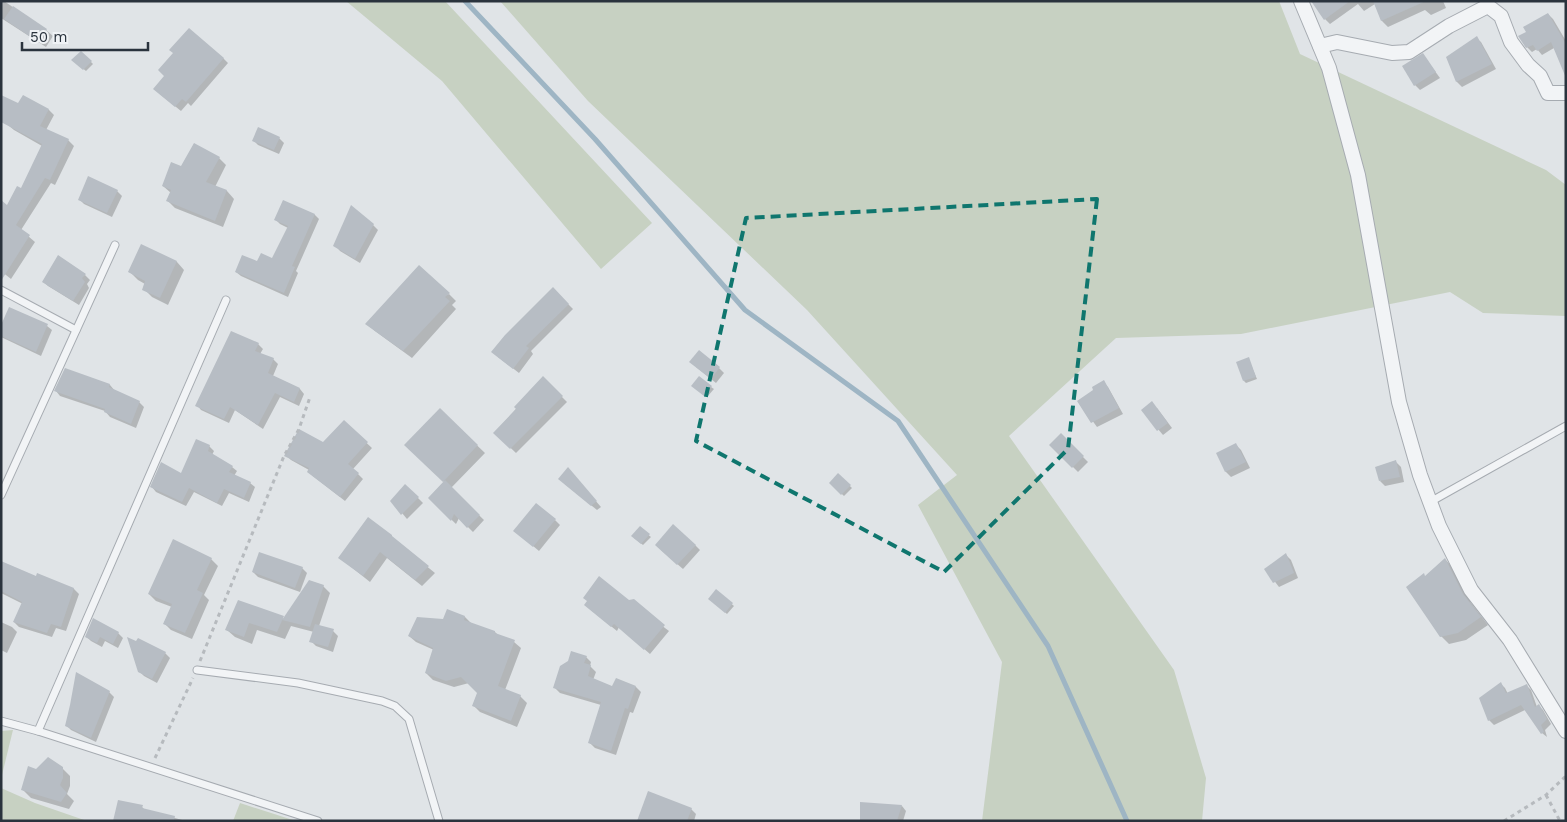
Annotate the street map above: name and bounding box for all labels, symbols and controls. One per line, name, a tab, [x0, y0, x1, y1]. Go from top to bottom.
scale bar	[22, 20, 149, 52]
text: 50 m	[30, 28, 67, 46]

